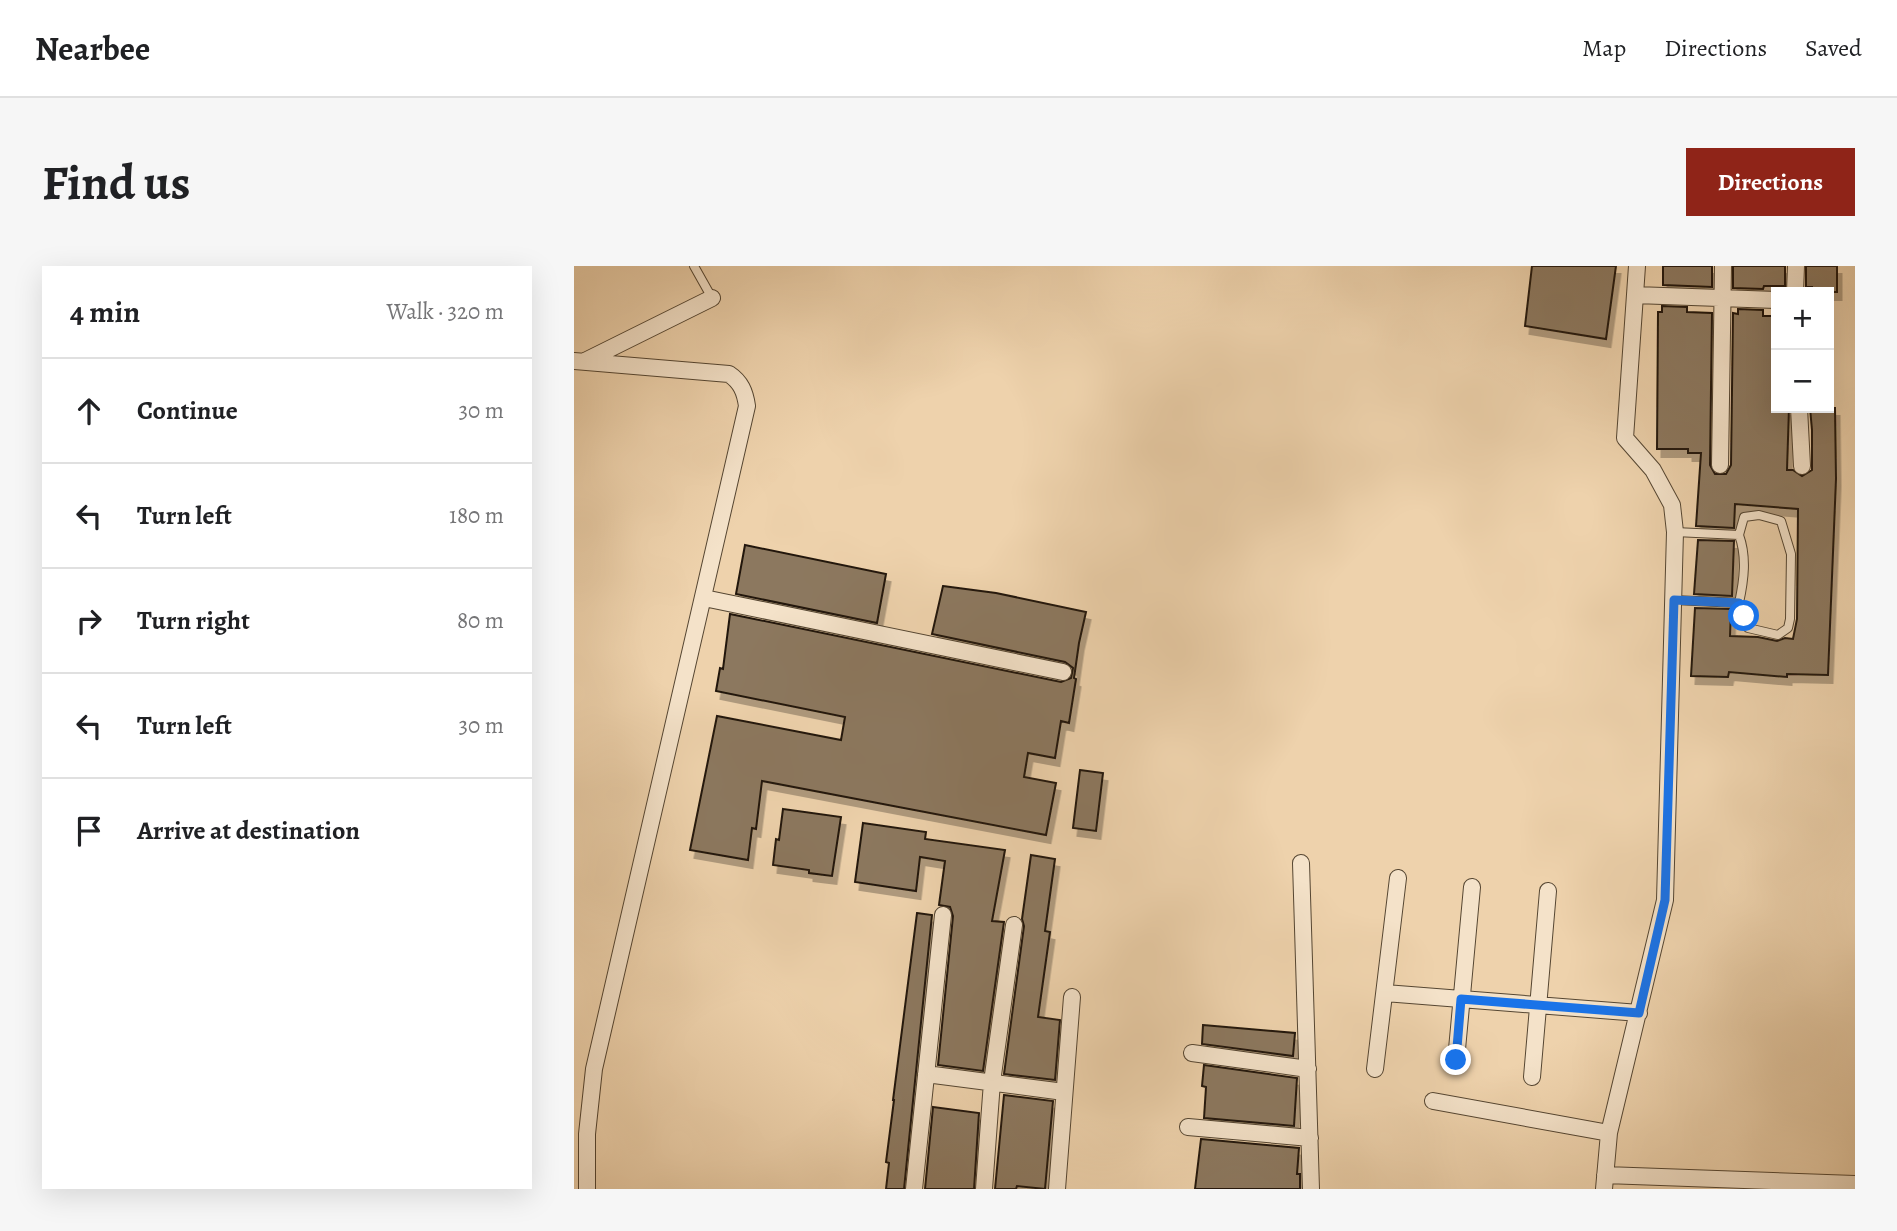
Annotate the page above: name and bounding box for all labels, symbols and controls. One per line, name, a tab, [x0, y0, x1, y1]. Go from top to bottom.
text: Nearbee	[35, 26, 150, 71]
text: Map	[1582, 32, 1626, 64]
text: Directions	[1664, 32, 1767, 64]
text: Saved	[1805, 32, 1862, 64]
button: Directions	[1686, 148, 1855, 216]
text: Find us	[42, 149, 190, 216]
map controls	[1771, 287, 1834, 413]
button: +	[1771, 287, 1834, 350]
text: 4 min	[70, 292, 140, 332]
text: Walk · 320 m	[387, 296, 504, 327]
button: −	[1771, 350, 1834, 413]
icon: ahead	[70, 392, 108, 430]
text: Continue	[137, 393, 238, 428]
text: 30 m	[458, 395, 504, 426]
icon: left	[70, 497, 108, 535]
text: Turn left	[137, 498, 232, 533]
text: 180 m	[449, 500, 504, 531]
route start	[1728, 600, 1759, 631]
icon: right	[70, 602, 108, 640]
text: Turn right	[137, 603, 250, 638]
text: 80 m	[457, 605, 504, 636]
icon: left	[70, 707, 108, 745]
text: Turn left	[137, 708, 232, 743]
text: 30 m	[458, 710, 504, 741]
icon: arrive	[70, 812, 108, 850]
text: Arrive at destination	[137, 813, 360, 848]
route end	[1440, 1044, 1471, 1075]

